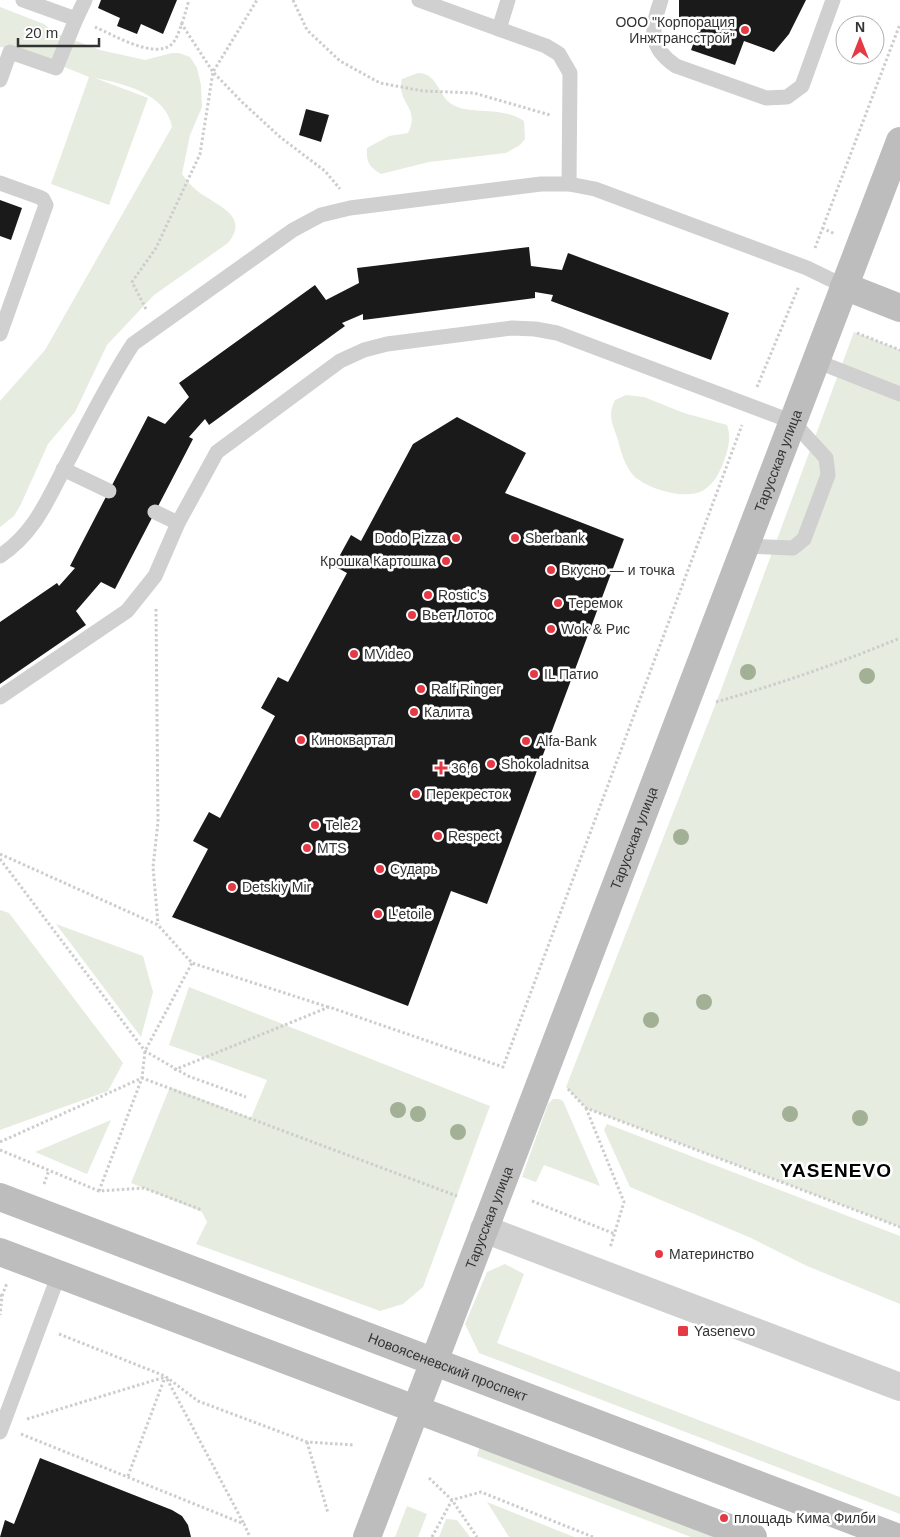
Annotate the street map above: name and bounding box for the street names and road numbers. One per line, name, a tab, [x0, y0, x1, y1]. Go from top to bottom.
street label: Тарусская улица	[751, 407, 805, 514]
street label: Тарусская улица	[607, 784, 661, 892]
street label: Тарусская улица	[462, 1164, 516, 1271]
street label: Новоясеневский проспект	[366, 1329, 530, 1405]

